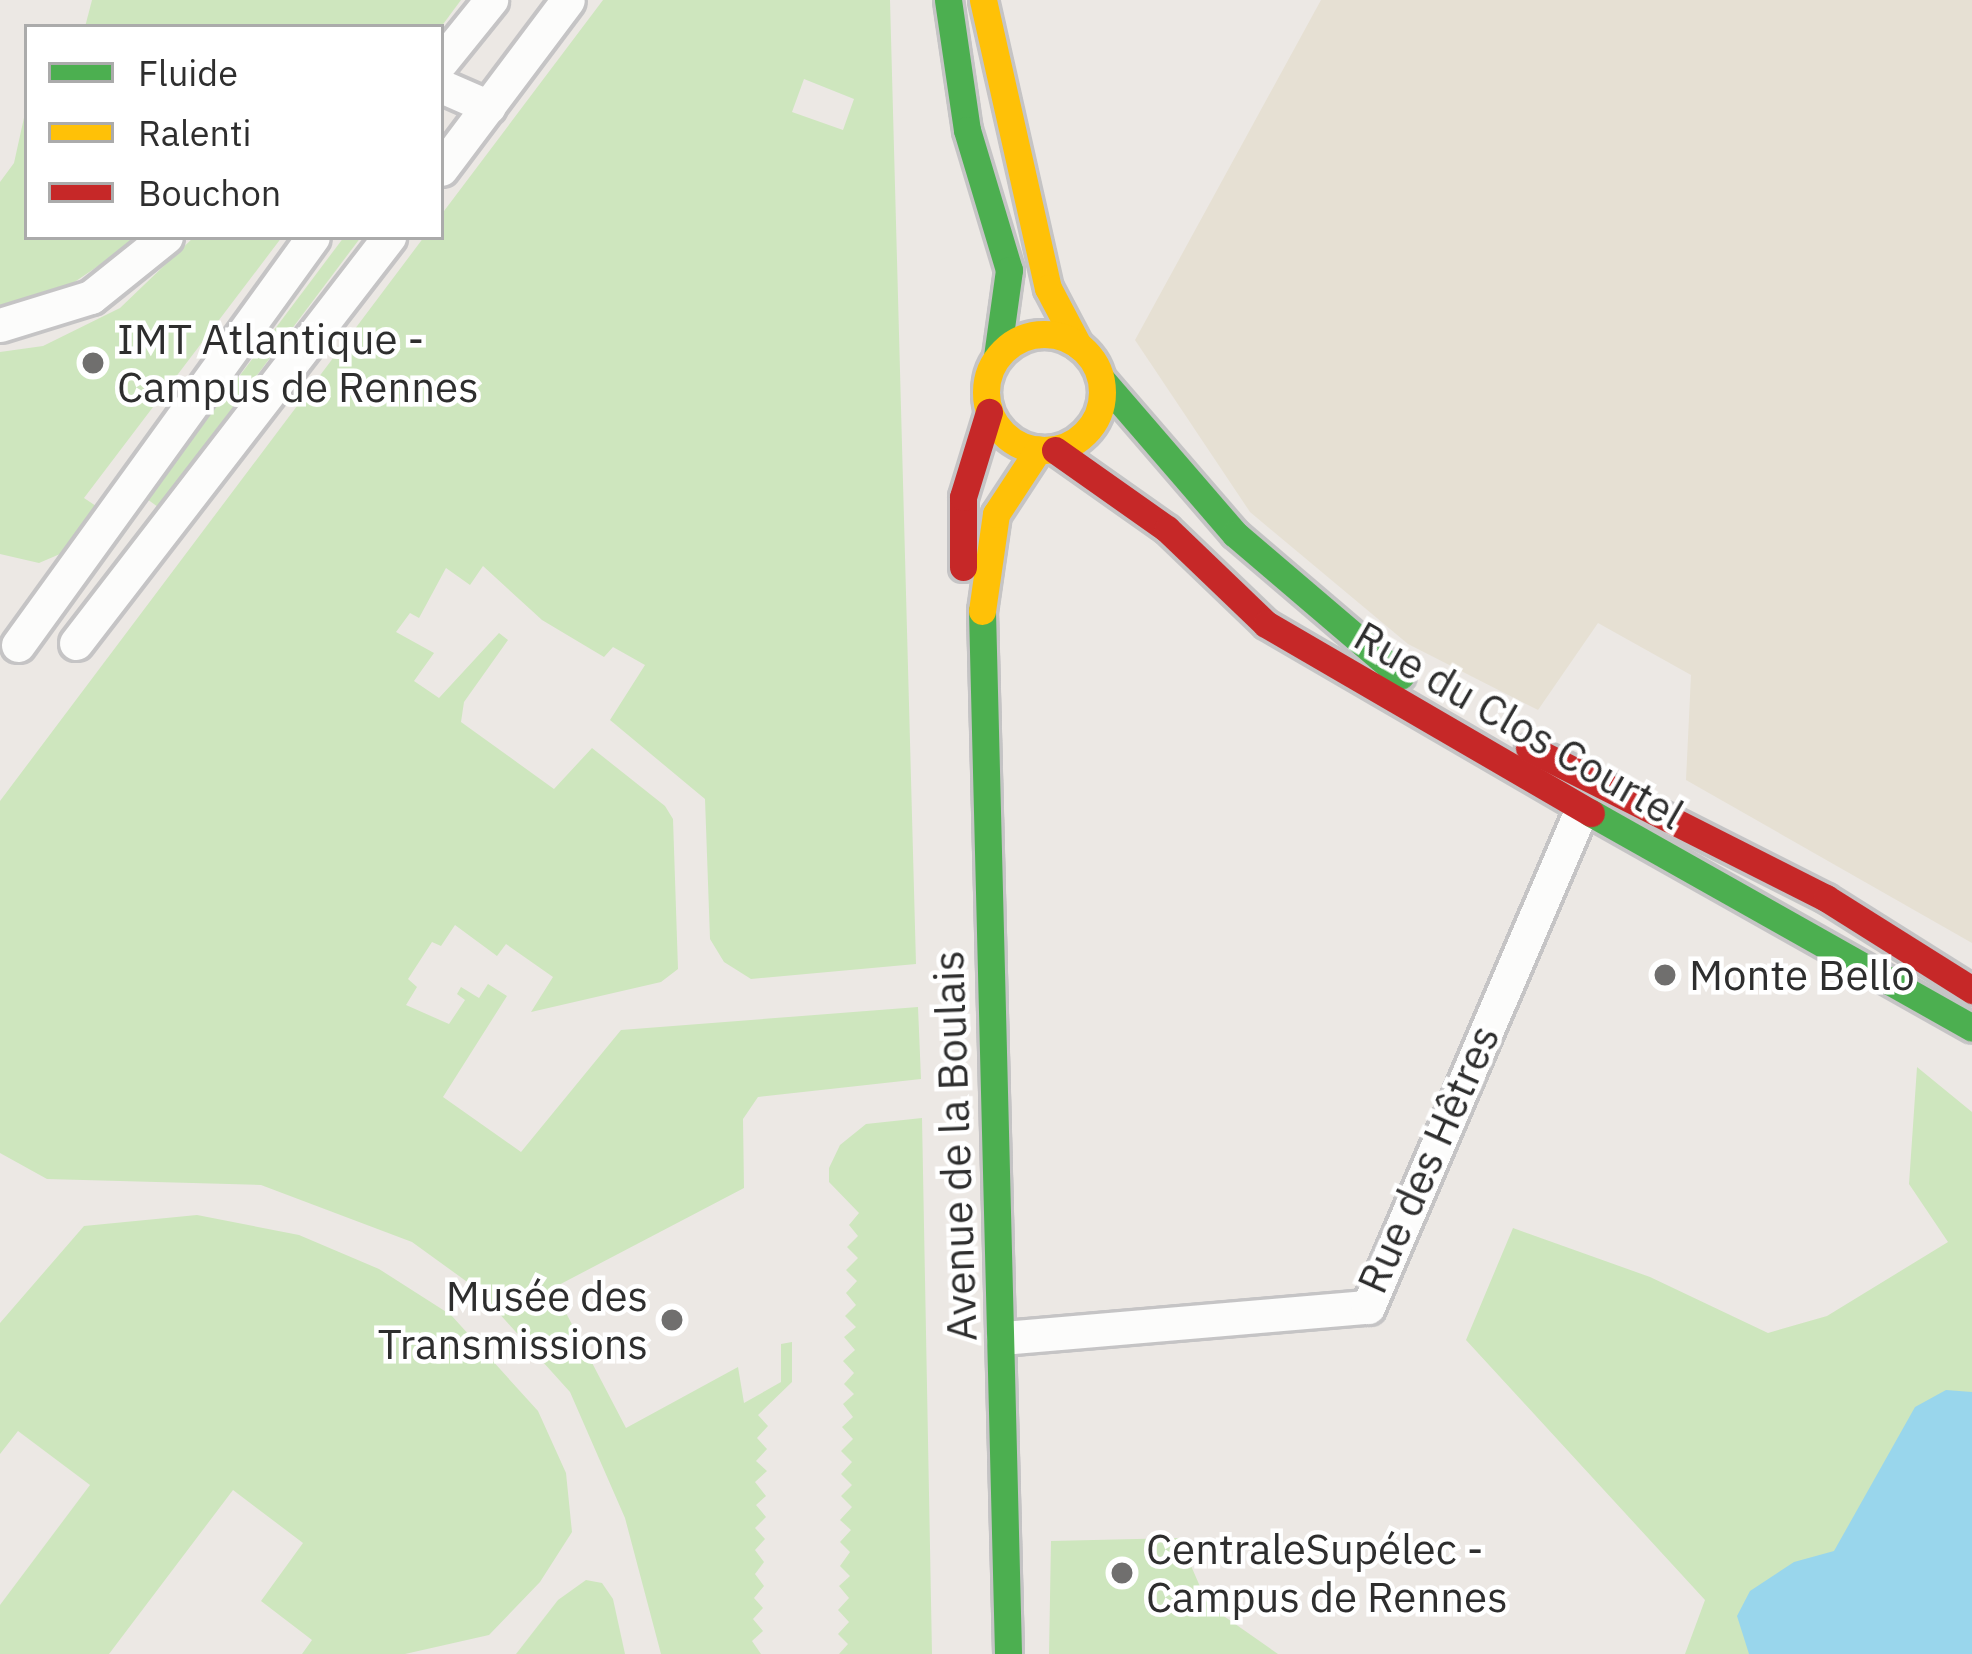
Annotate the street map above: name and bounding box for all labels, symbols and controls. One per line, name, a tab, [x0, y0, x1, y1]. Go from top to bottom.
legend	[24, 24, 444, 240]
text: Fluide	[138, 49, 238, 96]
text: Ralenti	[138, 109, 252, 156]
text: Bouchon	[138, 169, 281, 216]
place label: IMT Atlantique - Campus de Rennes	[117, 314, 479, 412]
marker: IMT Atlantique - Campus de Rennes	[80, 350, 106, 376]
street label: Rue du Clos Courtel	[1346, 610, 1692, 840]
street label: Avenue de la Boulais	[923, 950, 987, 1342]
place label: Monte Bello	[1689, 950, 1915, 1000]
marker: Monte Bello	[1652, 962, 1678, 988]
street label: Rue des Hêtres	[1346, 1017, 1510, 1301]
place label: Musée des Transmissions	[378, 1271, 648, 1370]
marker: Musée des Transmissions	[659, 1307, 685, 1333]
place label: CentraleSupélec - Campus de Rennes	[1146, 1524, 1508, 1622]
marker: CentraleSupélec - Campus de Rennes	[1109, 1560, 1135, 1586]

